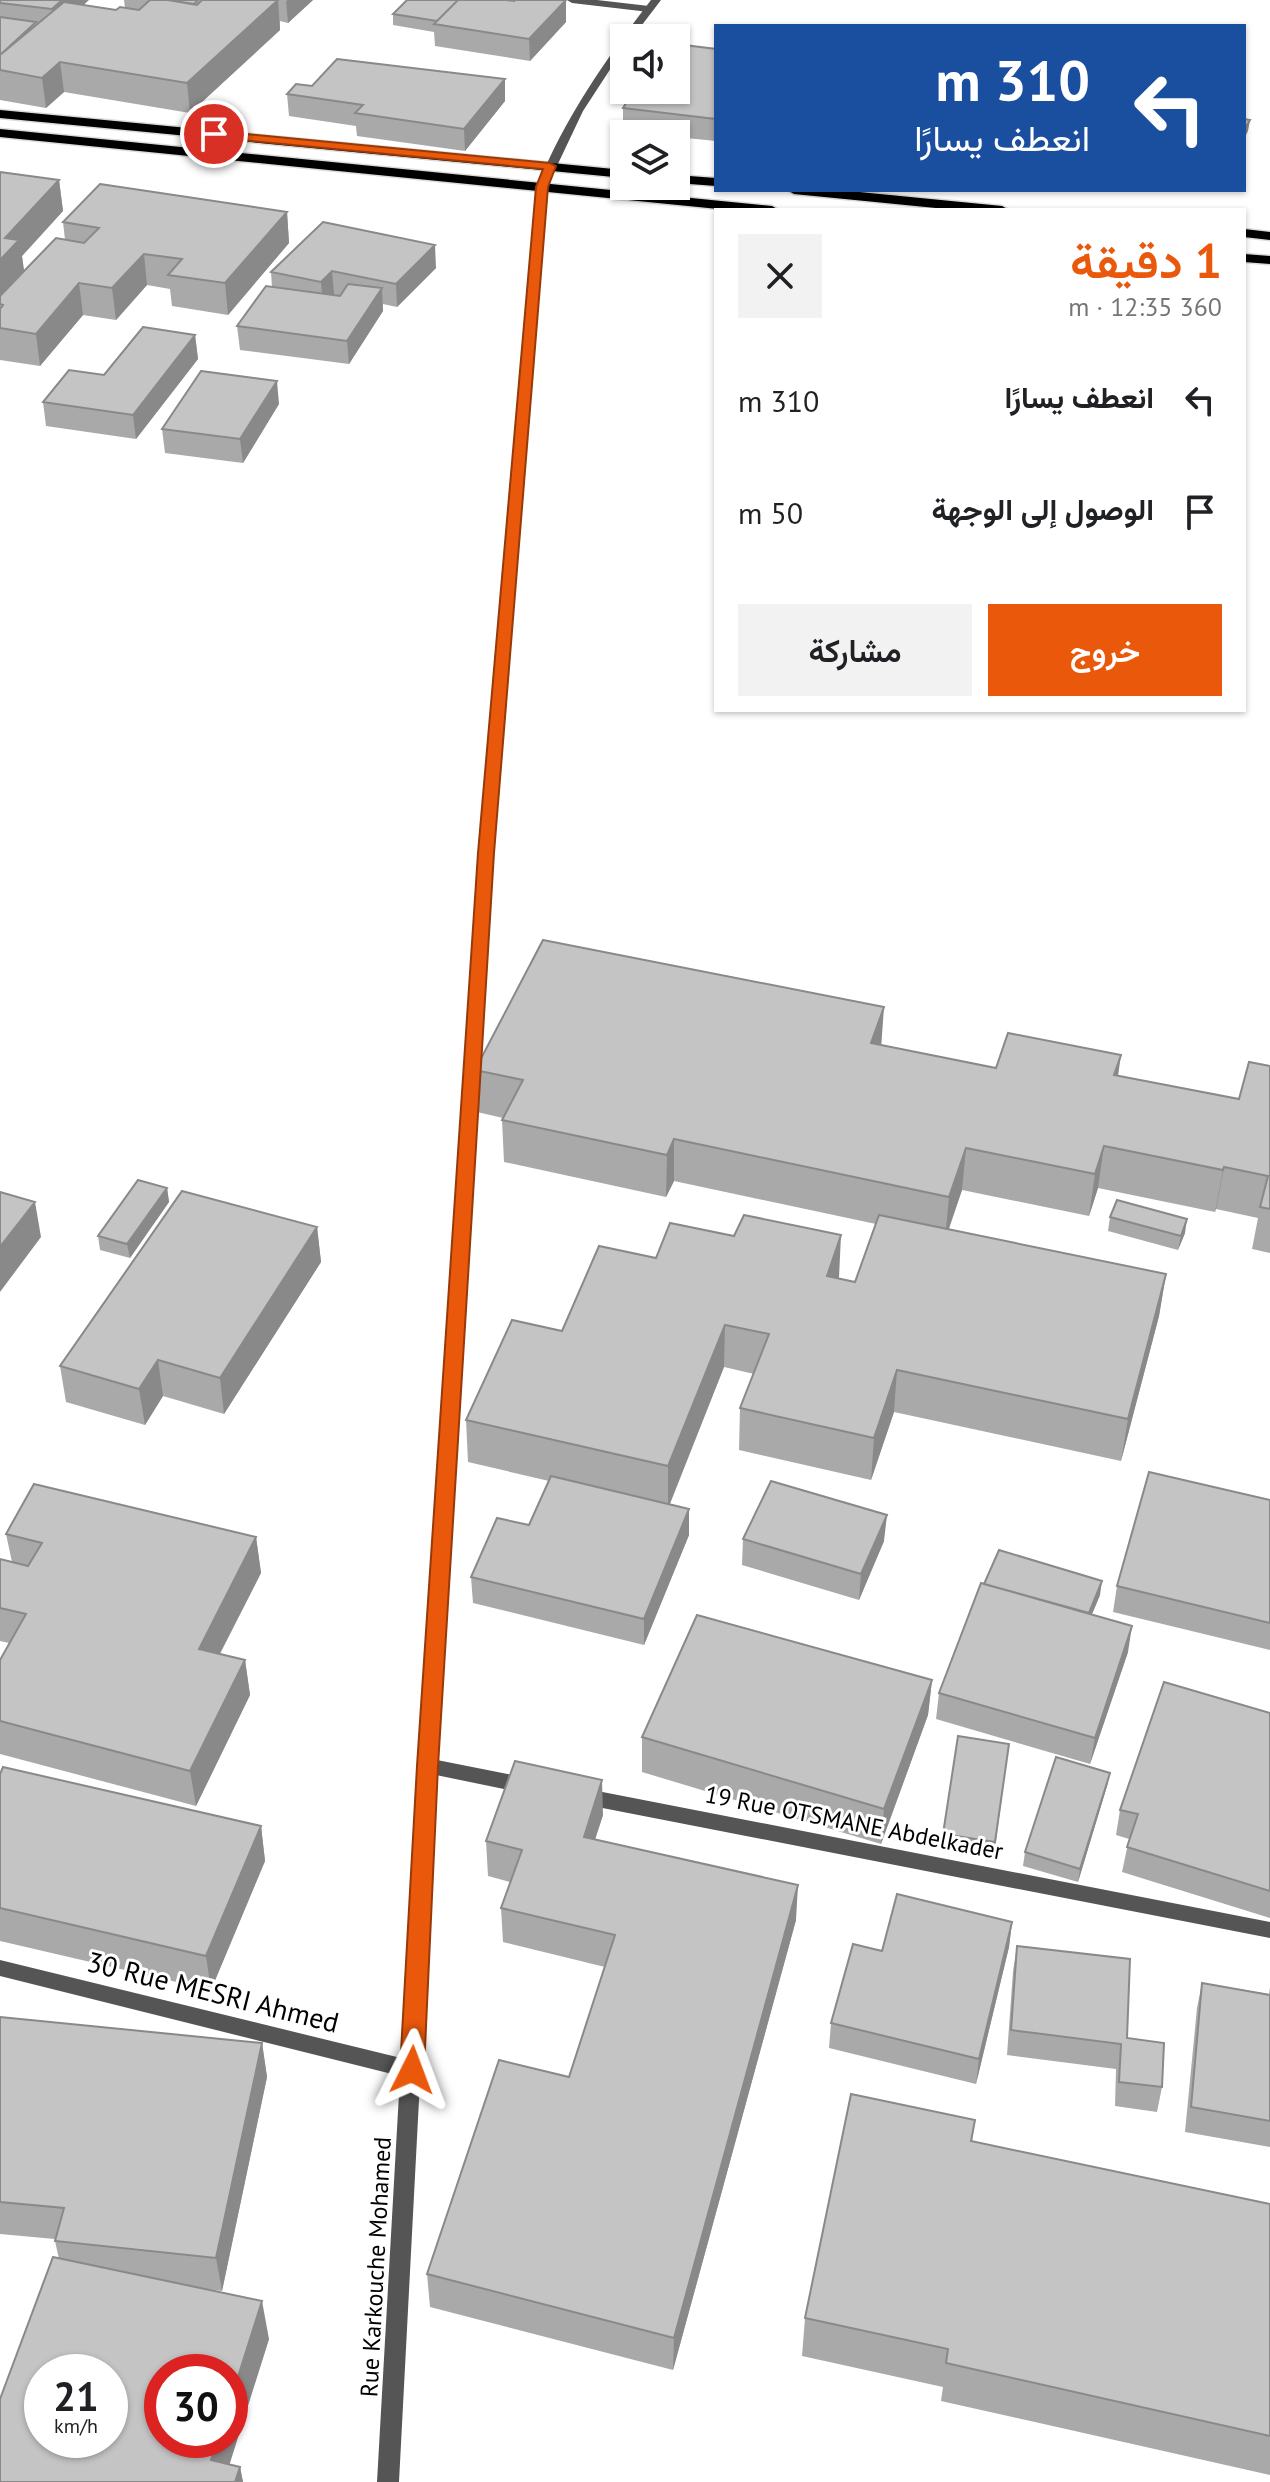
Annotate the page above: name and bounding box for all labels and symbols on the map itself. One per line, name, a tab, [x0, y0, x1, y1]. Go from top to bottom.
pin	[180, 100, 248, 168]
street label: 19 Rue OTSMANE Abdelkader	[702, 1778, 1006, 1867]
street label: 30 Rue MESRI Ahmed	[83, 1942, 343, 2041]
position arrow	[370, 2028, 454, 2112]
street label: Rue Karkouche Mohamed	[353, 2136, 398, 2398]
speed limit sign: 30	[144, 2354, 248, 2458]

